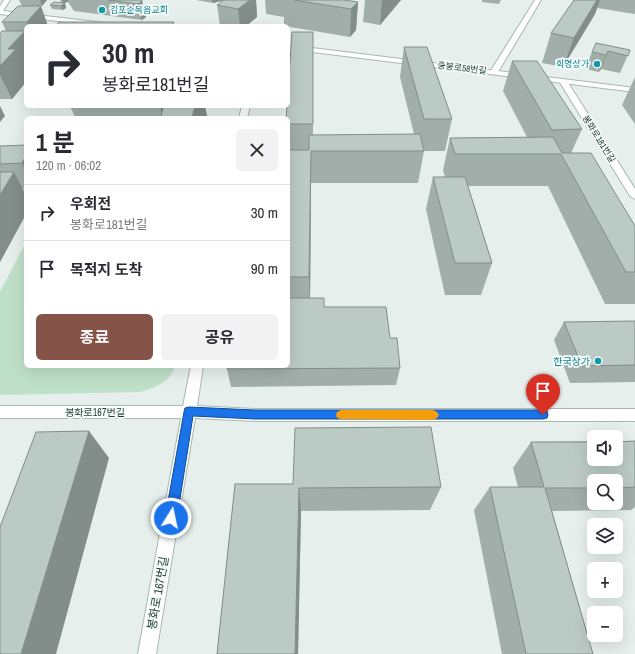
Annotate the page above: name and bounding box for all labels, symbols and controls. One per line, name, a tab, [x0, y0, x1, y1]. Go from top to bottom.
place label: 김포순복음교회	[110, 4, 168, 16]
marker: 김포순복음교회	[97, 5, 107, 15]
text: 30 m	[102, 34, 154, 72]
icon: right	[36, 40, 88, 92]
place label: 희영상가	[556, 58, 590, 70]
street label: 중봉로58번길	[437, 59, 487, 77]
marker: 희영상가	[592, 59, 602, 69]
text: 봉화로181번길	[102, 72, 209, 97]
street label: 봉화로181번길	[580, 113, 618, 165]
text: 1 분	[36, 126, 75, 158]
button: close	[236, 129, 278, 171]
text: 120 m · 06:02	[36, 157, 101, 174]
text: 우회전	[70, 193, 111, 214]
icon: right	[36, 202, 58, 224]
text: 30 m	[251, 202, 278, 223]
text: 봉화로181번길	[70, 216, 148, 233]
icon: arrive	[36, 258, 58, 280]
text: 90 m	[251, 258, 278, 279]
text: 목적지 도착	[70, 259, 142, 280]
button: 종료	[36, 314, 153, 360]
button: 공유	[161, 314, 278, 360]
place label: 한국상가	[553, 355, 590, 368]
marker: 한국상가	[593, 356, 603, 366]
pin	[526, 374, 560, 415]
icon: arrive	[532, 380, 554, 402]
street label: 봉화로167번길	[65, 406, 125, 419]
map controls	[587, 430, 623, 642]
button: sound	[587, 430, 623, 466]
button: search	[587, 474, 623, 510]
position arrow	[150, 497, 192, 539]
button: layers	[587, 518, 623, 554]
street label: 봉화로 167번길	[144, 555, 172, 631]
button: +	[587, 562, 623, 598]
button: −	[587, 606, 623, 642]

